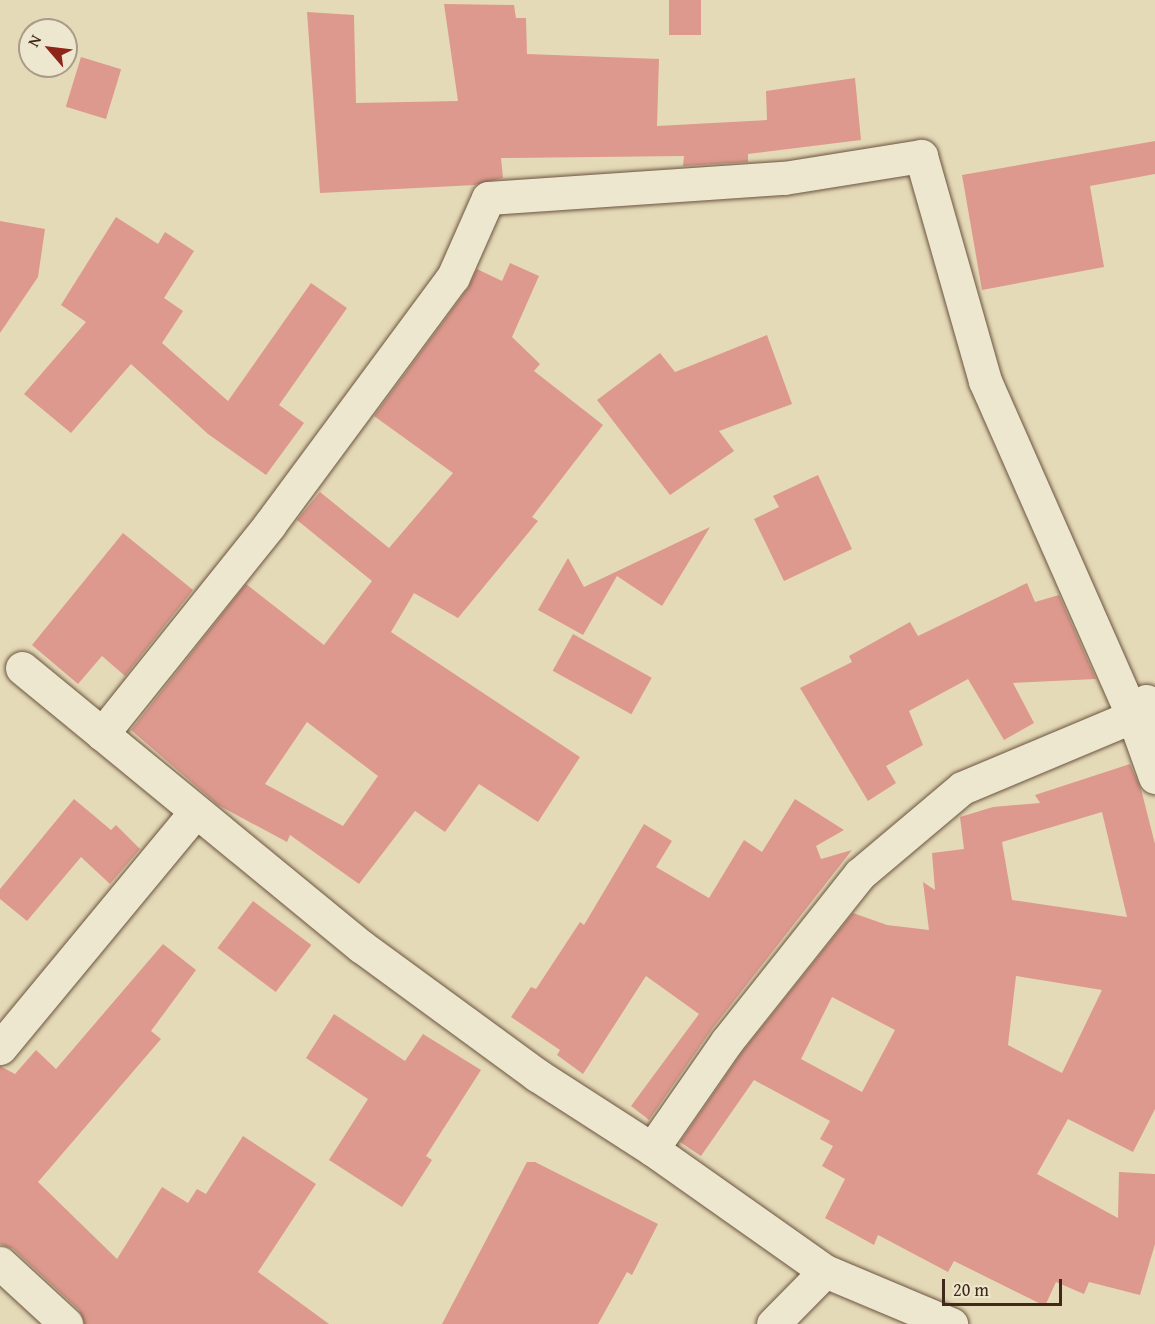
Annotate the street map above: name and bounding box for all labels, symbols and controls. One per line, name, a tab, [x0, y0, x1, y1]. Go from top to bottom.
north arrow	[18, 18, 78, 78]
text: N	[21, 30, 47, 51]
scale bar	[945, 1267, 1065, 1305]
text: 20 m	[953, 1276, 989, 1303]

